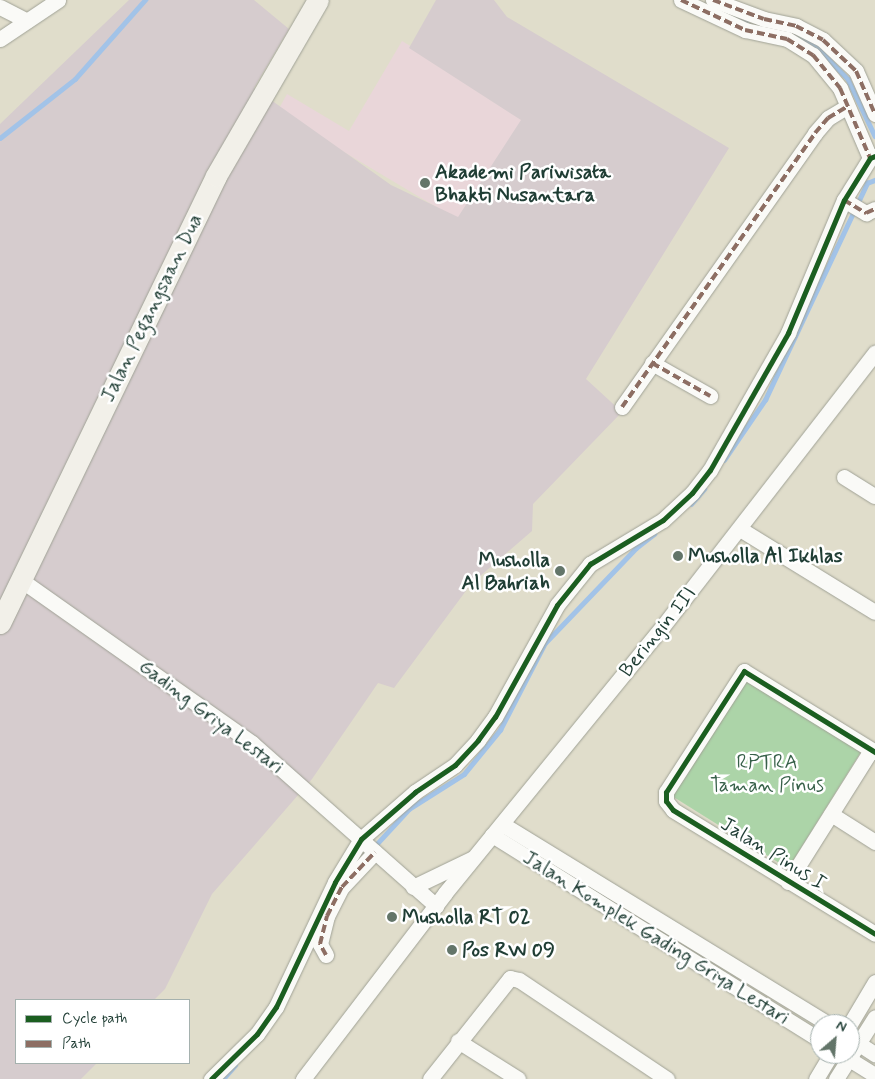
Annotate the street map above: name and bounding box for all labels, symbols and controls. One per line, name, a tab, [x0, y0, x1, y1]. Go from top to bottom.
place label: Akademi Pariwisata Bhakti Nusantara	[435, 160, 609, 207]
marker: Akademi Pariwisata Bhakti Nusantara	[419, 177, 431, 189]
street label: Jalan Pegangsaan Dua	[96, 210, 208, 406]
place label: Musholla Al Ikhlas	[688, 544, 842, 568]
place label: Musholla Al Bahriah	[457, 548, 550, 595]
marker: Musholla Al Ikhlas	[672, 550, 684, 562]
marker: Musholla Al Bahriah	[554, 565, 566, 577]
street label: Beringin III	[614, 582, 702, 682]
street label: Gading Griya Lestari	[133, 654, 289, 780]
park label: RPTRA Taman Pinus	[711, 750, 823, 797]
street label: Jalan Pinus I	[718, 813, 828, 895]
street label: Jalan Komplek Gading Griya Lestari	[516, 845, 796, 1031]
place label: Musholla RT 02	[402, 905, 531, 929]
marker: Musholla RT 02	[386, 911, 398, 923]
place label: Pos RW 09	[462, 938, 551, 962]
marker: Pos RW 09	[446, 944, 458, 956]
legend	[15, 999, 190, 1064]
text: Cycle path	[62, 1009, 127, 1029]
north arrow	[810, 1014, 860, 1064]
text: N	[833, 1016, 850, 1037]
text: Path	[62, 1034, 91, 1054]

